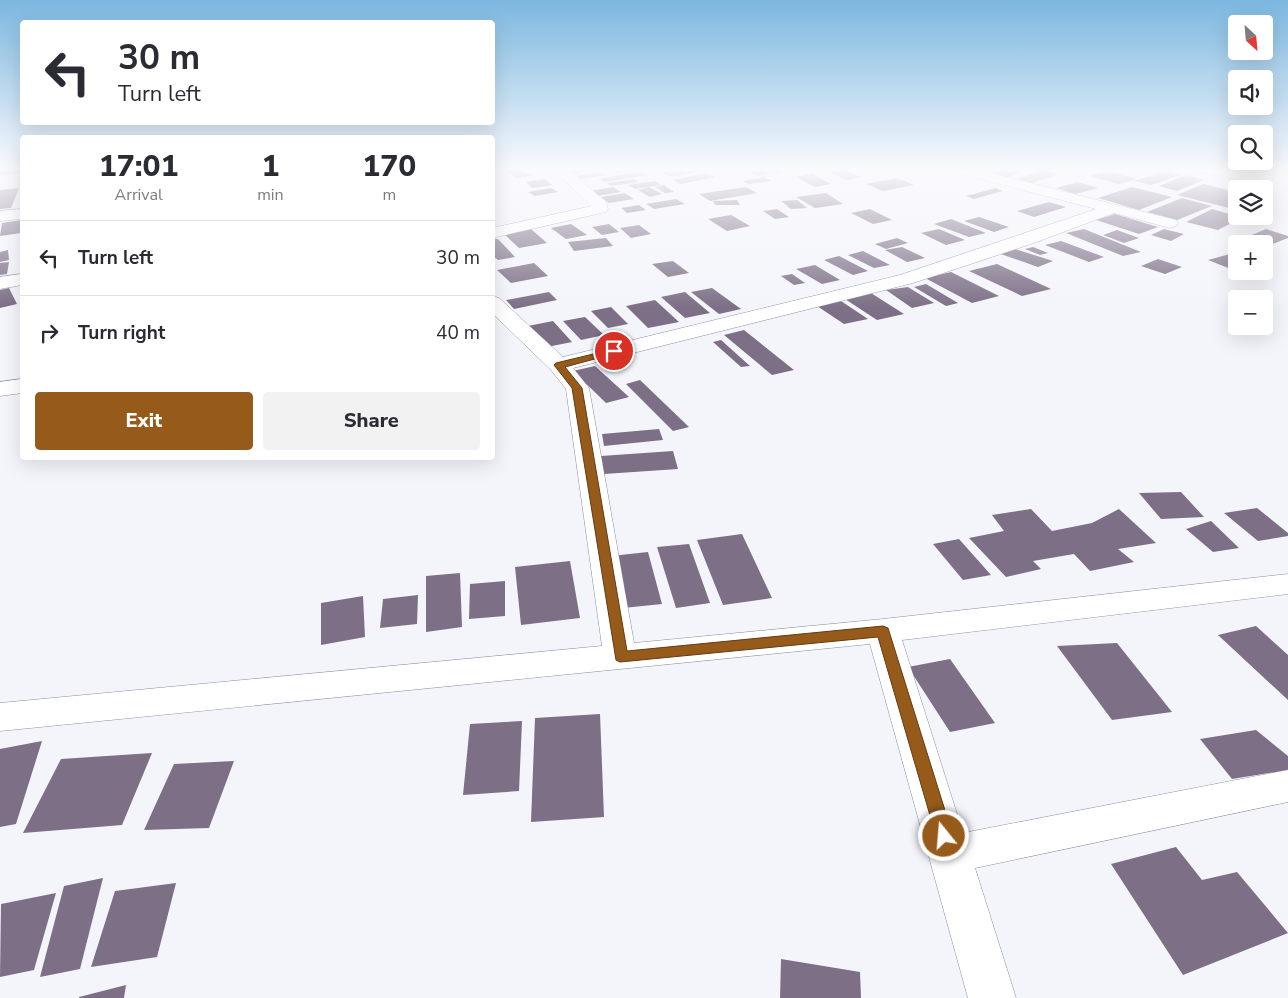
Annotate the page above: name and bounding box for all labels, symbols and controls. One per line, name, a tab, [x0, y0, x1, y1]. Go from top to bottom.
north arrow	[1228, 15, 1272, 60]
map controls	[1228, 15, 1273, 335]
text: 30 m	[118, 34, 200, 81]
icon: left	[35, 40, 100, 105]
button: sound	[1228, 70, 1273, 115]
text: Turn left	[118, 79, 201, 109]
button: search	[1228, 125, 1273, 170]
text: 17:01	[99, 146, 178, 187]
text: 1	[261, 146, 279, 187]
text: 170	[362, 146, 416, 187]
button: layers	[1228, 180, 1273, 225]
text: Arrival	[115, 184, 163, 206]
text: min	[257, 184, 284, 206]
text: m	[382, 184, 396, 206]
button: +	[1228, 235, 1273, 280]
icon: left	[35, 244, 63, 272]
text: Turn left	[78, 245, 153, 271]
text: 30 m	[436, 245, 480, 271]
button: −	[1228, 290, 1273, 335]
icon: right	[35, 319, 63, 347]
text: Turn right	[78, 320, 165, 346]
text: 40 m	[436, 320, 480, 346]
pin	[593, 330, 635, 372]
icon: arrive	[600, 337, 628, 365]
button: Exit	[35, 392, 253, 450]
button: Share	[263, 392, 480, 450]
position arrow	[917, 809, 969, 861]

